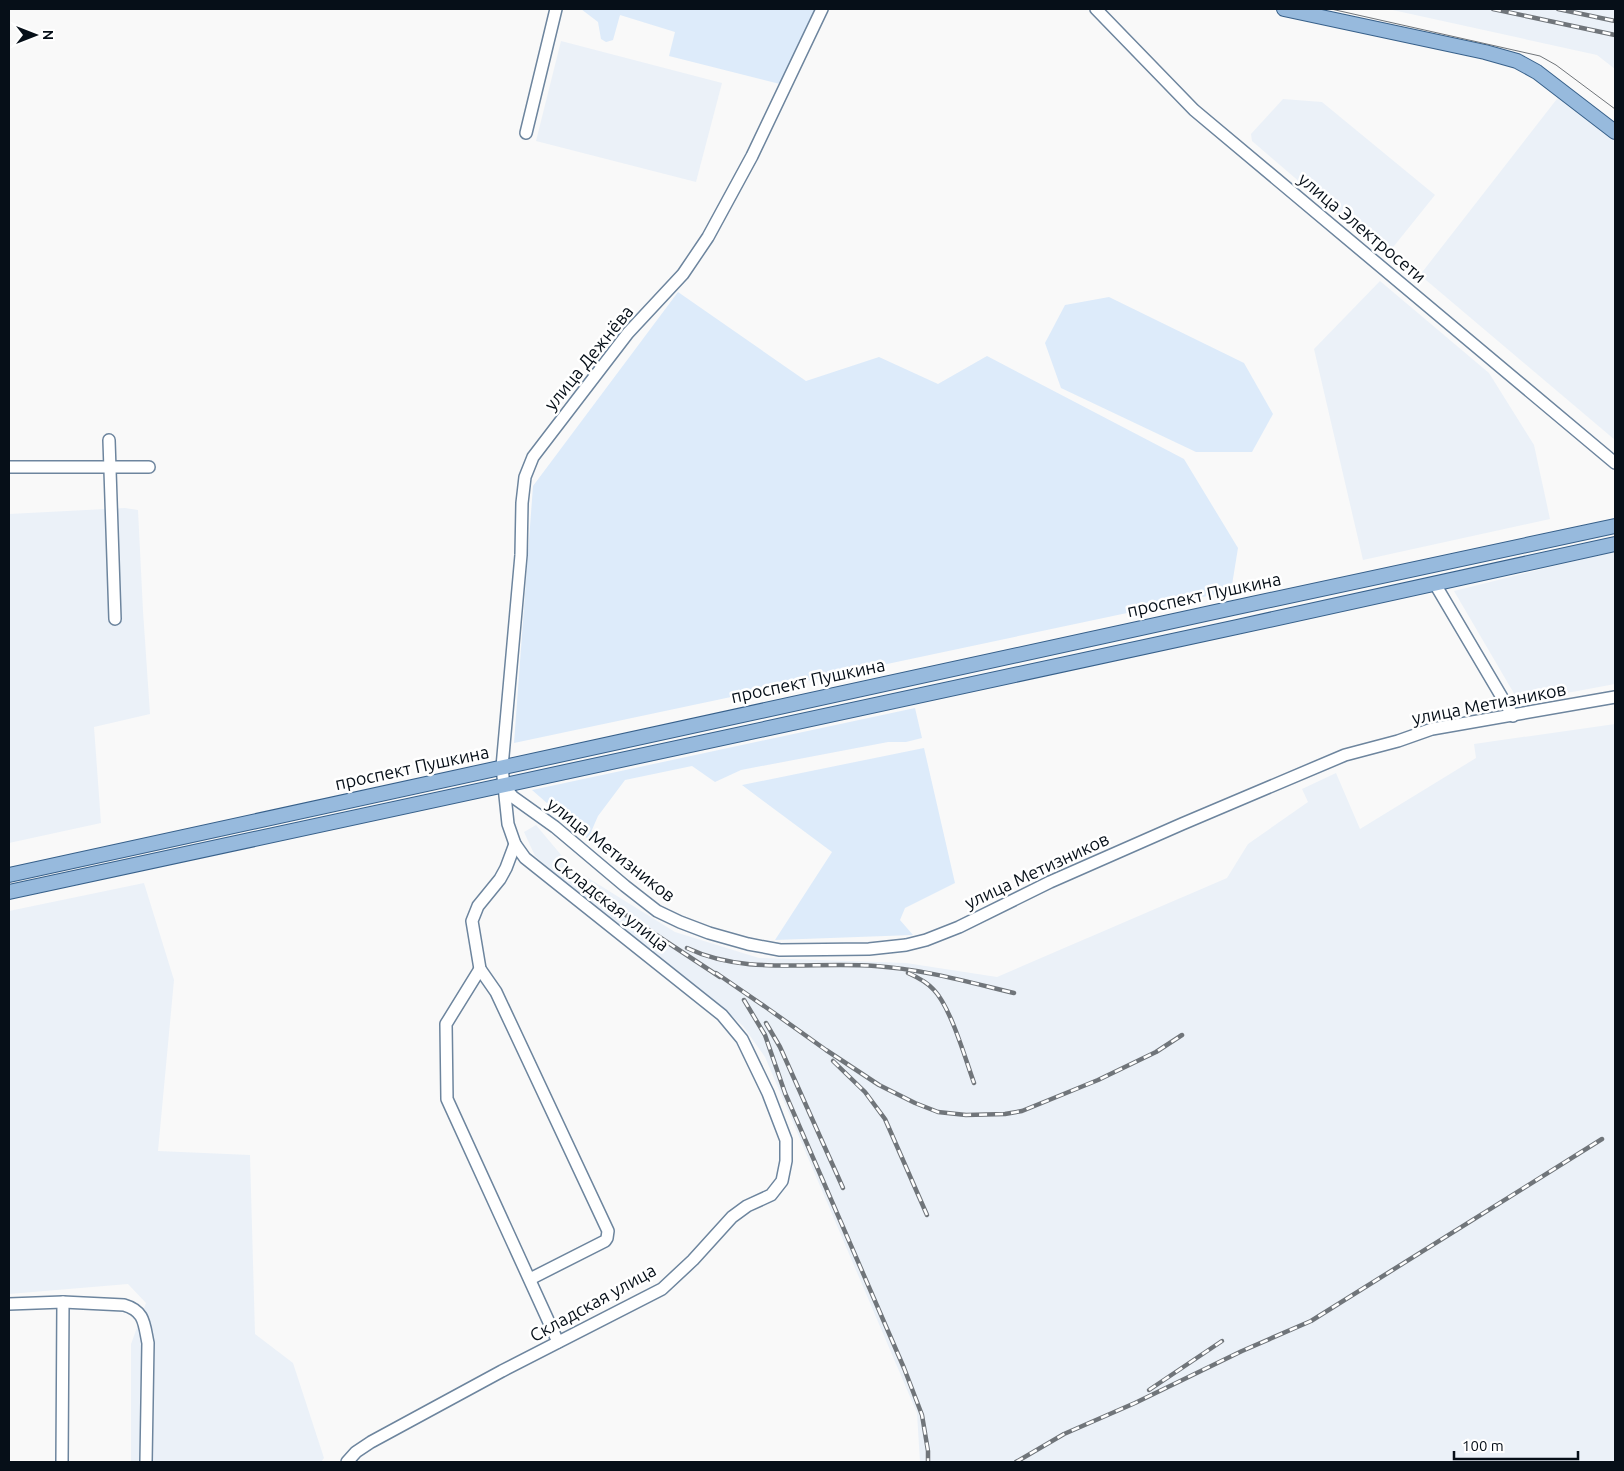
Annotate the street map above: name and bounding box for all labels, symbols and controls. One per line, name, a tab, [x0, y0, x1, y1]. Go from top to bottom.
north arrow	[10, 10, 60, 60]
text: N	[40, 30, 56, 40]
street label: улица Электросети	[1295, 168, 1430, 286]
street label: улица Дежнёва	[540, 301, 637, 414]
street label: проспект Пушкина	[1125, 568, 1283, 620]
street label: проспект Пушкина	[729, 654, 887, 706]
street label: улица Метизников	[1410, 678, 1568, 728]
street label: проспект Пушкина	[333, 741, 491, 793]
street label: улица Метизников	[544, 793, 680, 905]
street label: улица Метизников	[961, 828, 1112, 912]
street label: Складская улица	[550, 852, 673, 954]
street label: Складская улица	[526, 1259, 659, 1345]
scale bar	[1454, 1428, 1578, 1460]
text: 100 m	[1462, 1437, 1504, 1454]

